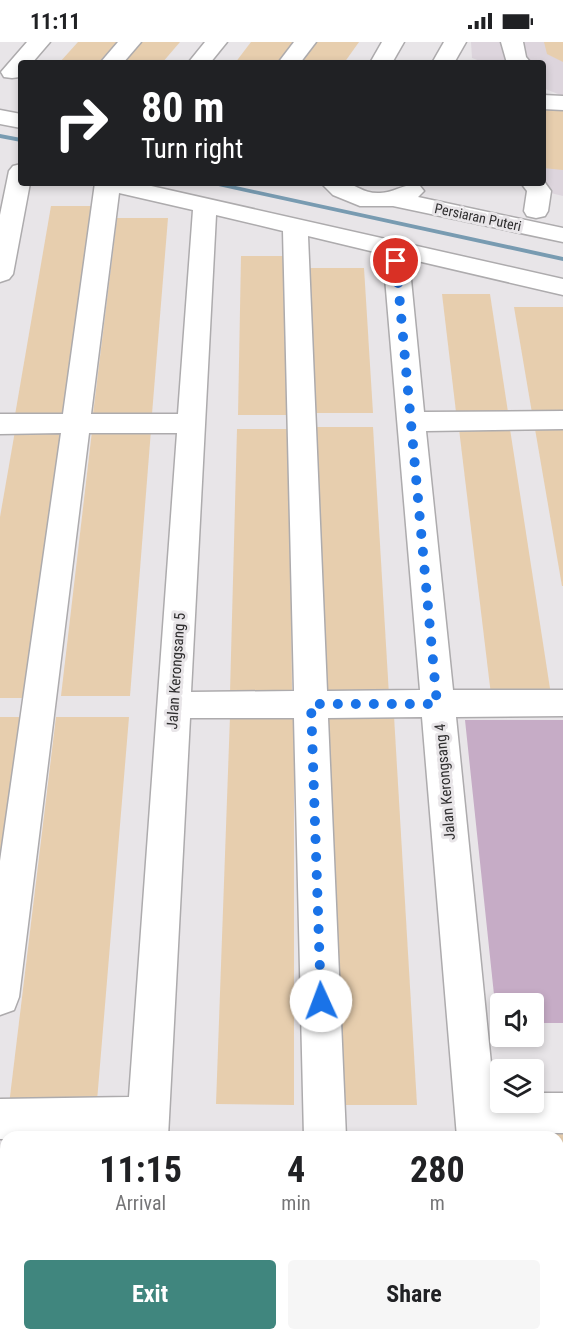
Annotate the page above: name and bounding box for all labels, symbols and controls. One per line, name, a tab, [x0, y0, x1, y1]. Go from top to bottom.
text: 11:11	[30, 9, 81, 34]
text: 80 m	[141, 83, 224, 132]
icon: right	[42, 84, 120, 162]
text: Turn right	[141, 133, 243, 165]
street label: Persiaran Puteri	[433, 200, 523, 234]
pin	[370, 235, 421, 286]
icon: arrive	[379, 244, 412, 277]
street label: Jalan Kerongsang 5	[163, 612, 189, 730]
street label: Jalan Kerongsang 4	[431, 723, 459, 841]
position arrow	[289, 969, 353, 1033]
map controls	[490, 993, 544, 1113]
button: sound	[490, 993, 544, 1047]
button: layers	[490, 1059, 544, 1113]
text: 11:15	[99, 1149, 182, 1191]
text: 4	[287, 1149, 305, 1191]
text: 280	[410, 1149, 465, 1191]
text: Arrival	[115, 1191, 166, 1215]
text: min	[281, 1191, 311, 1215]
text: m	[430, 1191, 445, 1215]
button: Exit	[24, 1260, 276, 1329]
button: Share	[288, 1260, 540, 1329]

